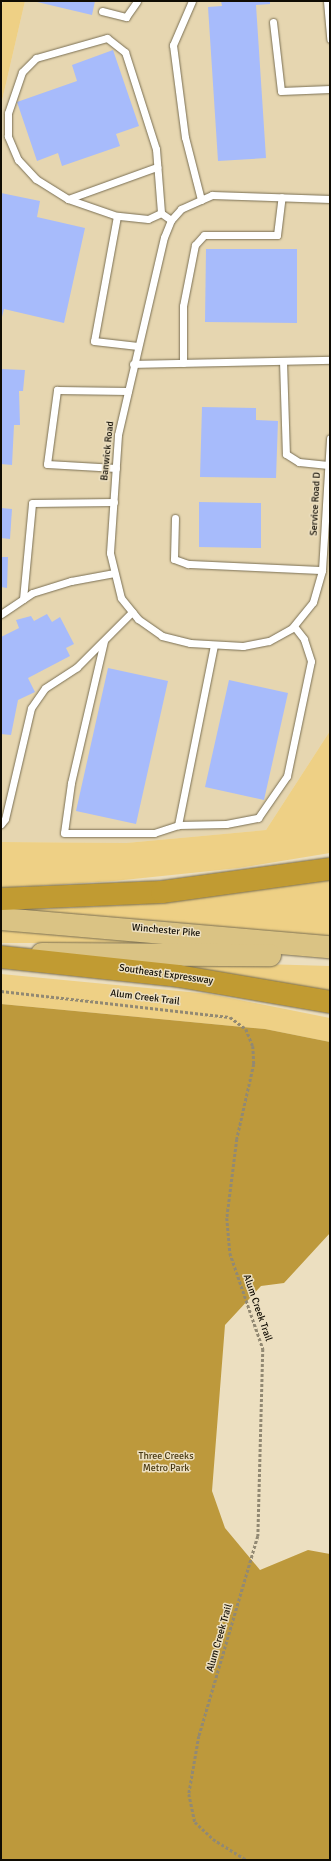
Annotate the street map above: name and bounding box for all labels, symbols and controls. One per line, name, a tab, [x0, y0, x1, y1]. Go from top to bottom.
street label: Banwick Road	[99, 421, 117, 481]
street label: Service Road D	[308, 472, 324, 536]
street label: Winchester Pike	[131, 922, 201, 940]
street label: Southeast Expressway	[118, 962, 214, 988]
street label: Alum Creek Trail	[110, 988, 180, 1008]
street label: Alum Creek Trail	[240, 1273, 274, 1343]
park label: Three Creeks Metro Park	[138, 1450, 194, 1474]
street label: Alum Creek Trail	[205, 1603, 235, 1673]

